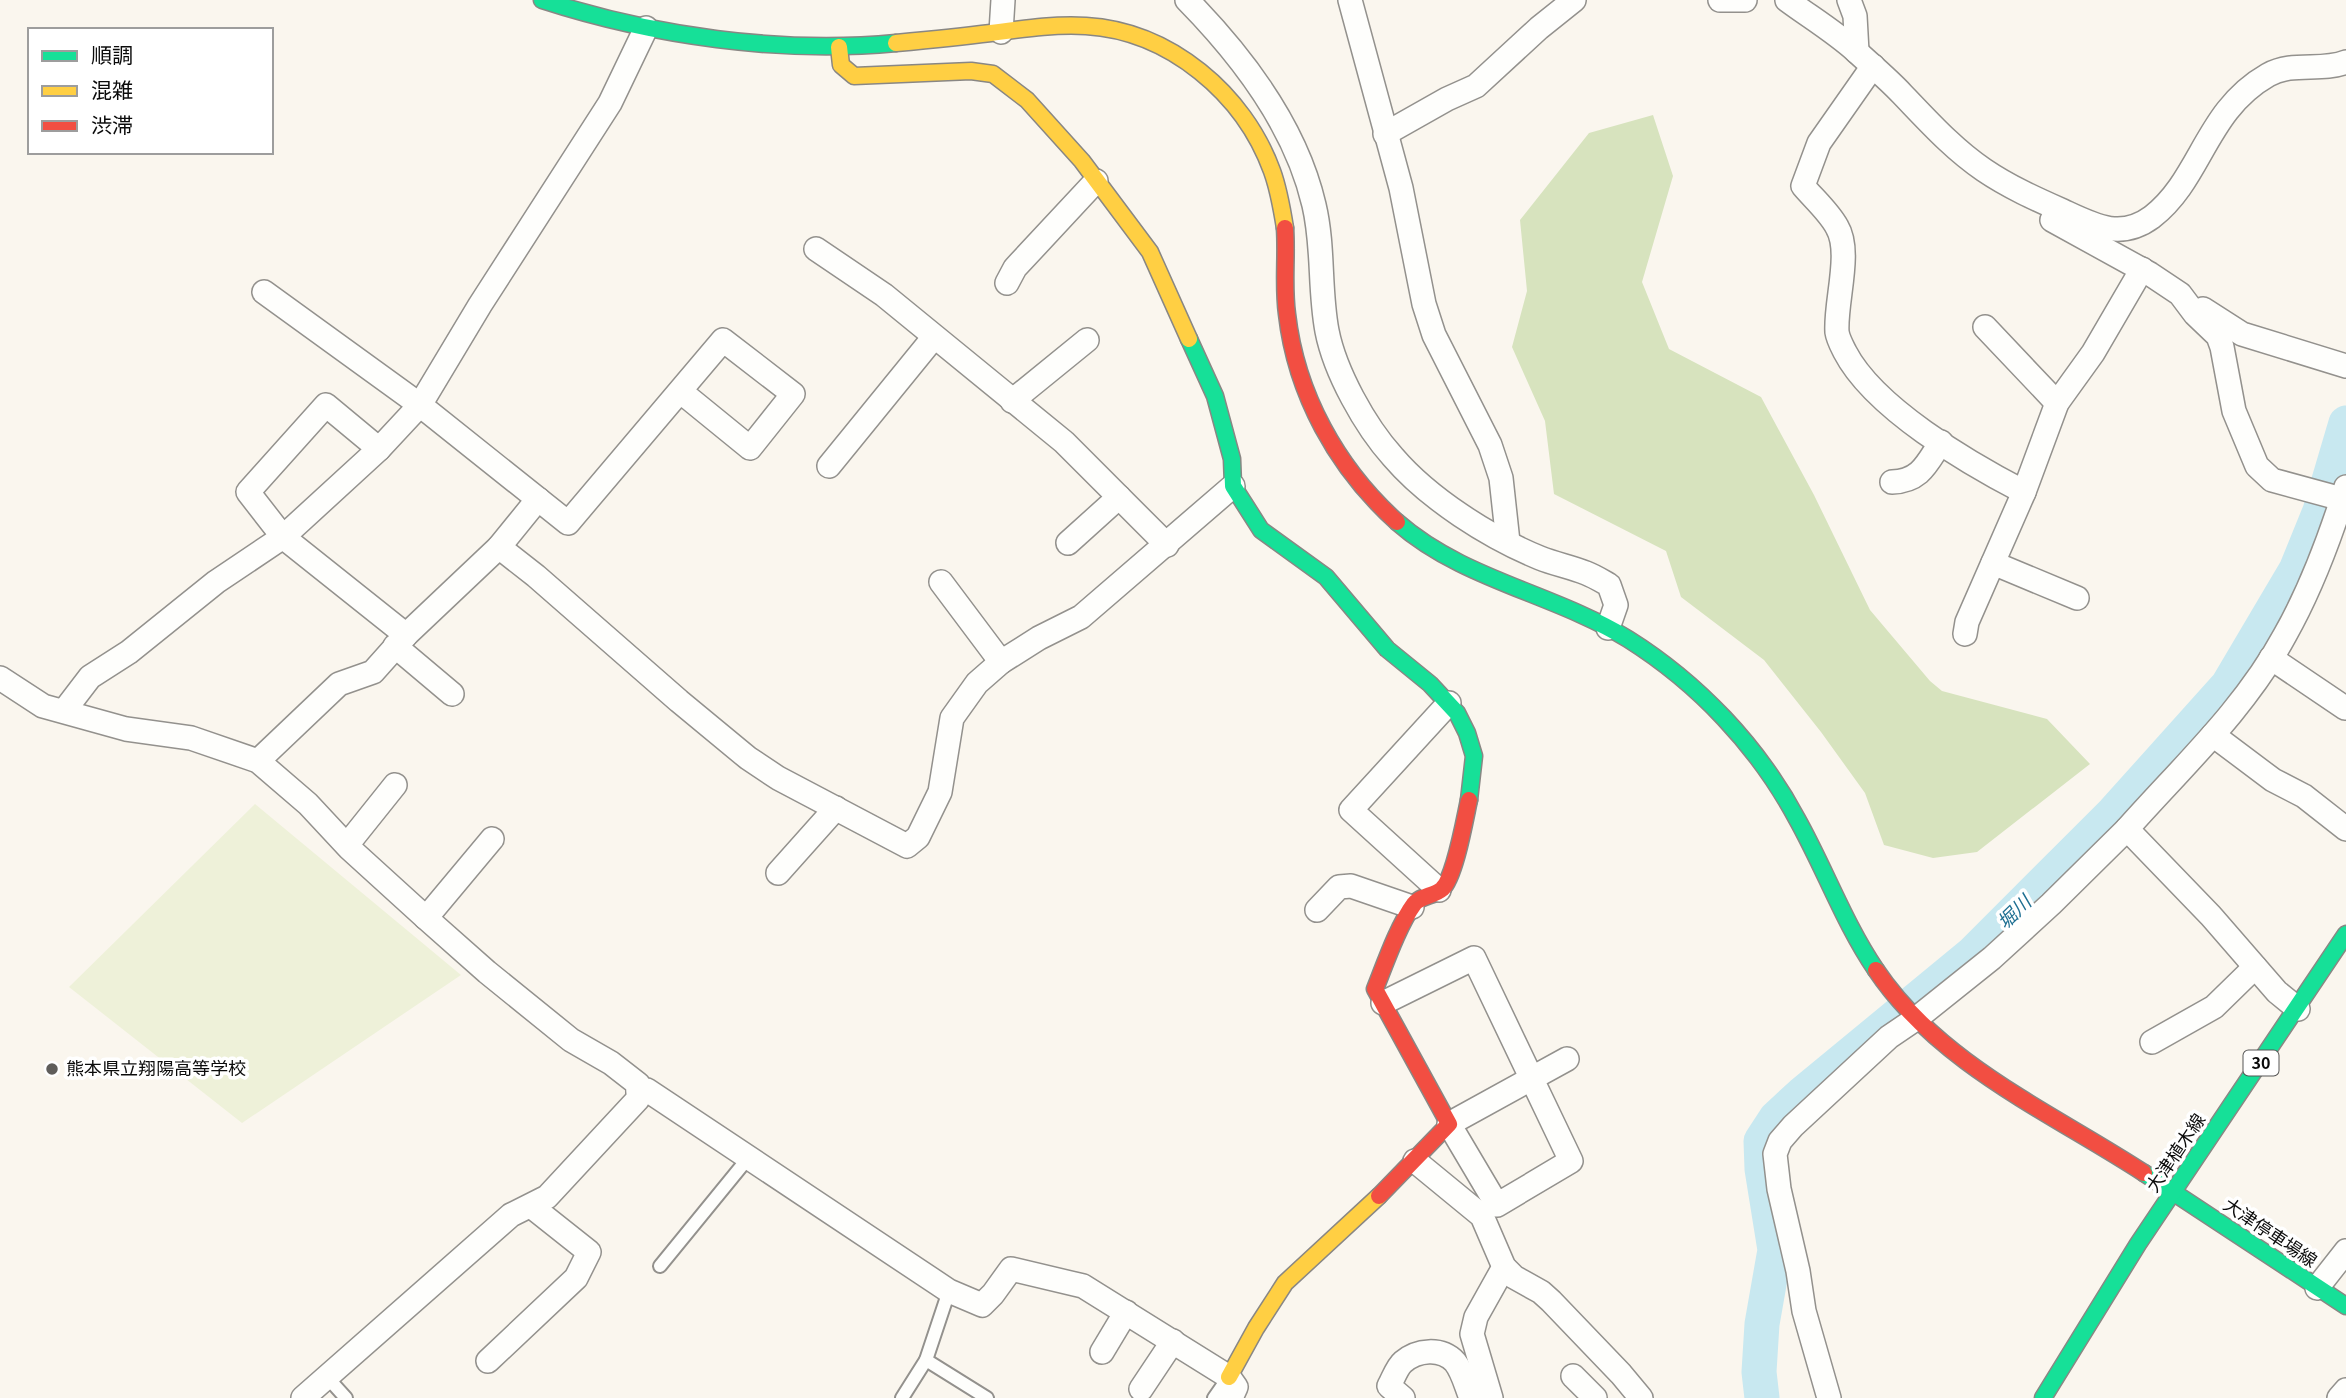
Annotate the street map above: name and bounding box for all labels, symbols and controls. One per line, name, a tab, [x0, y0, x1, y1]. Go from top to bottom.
legend	[28, 28, 273, 154]
text: 順調	[91, 39, 133, 69]
text: 混雑	[91, 74, 133, 104]
text: 渋滞	[91, 109, 133, 139]
water label: 堀川	[1990, 887, 2037, 934]
road number: 30	[2244, 1050, 2278, 1076]
place label: 熊本県立翔陽高等学校	[66, 1054, 246, 1080]
marker: 熊本県立翔陽高等学校	[44, 1061, 60, 1077]
street label: 大津植木線	[2138, 1107, 2210, 1196]
street label: 大津停車場線	[2219, 1190, 2323, 1272]

